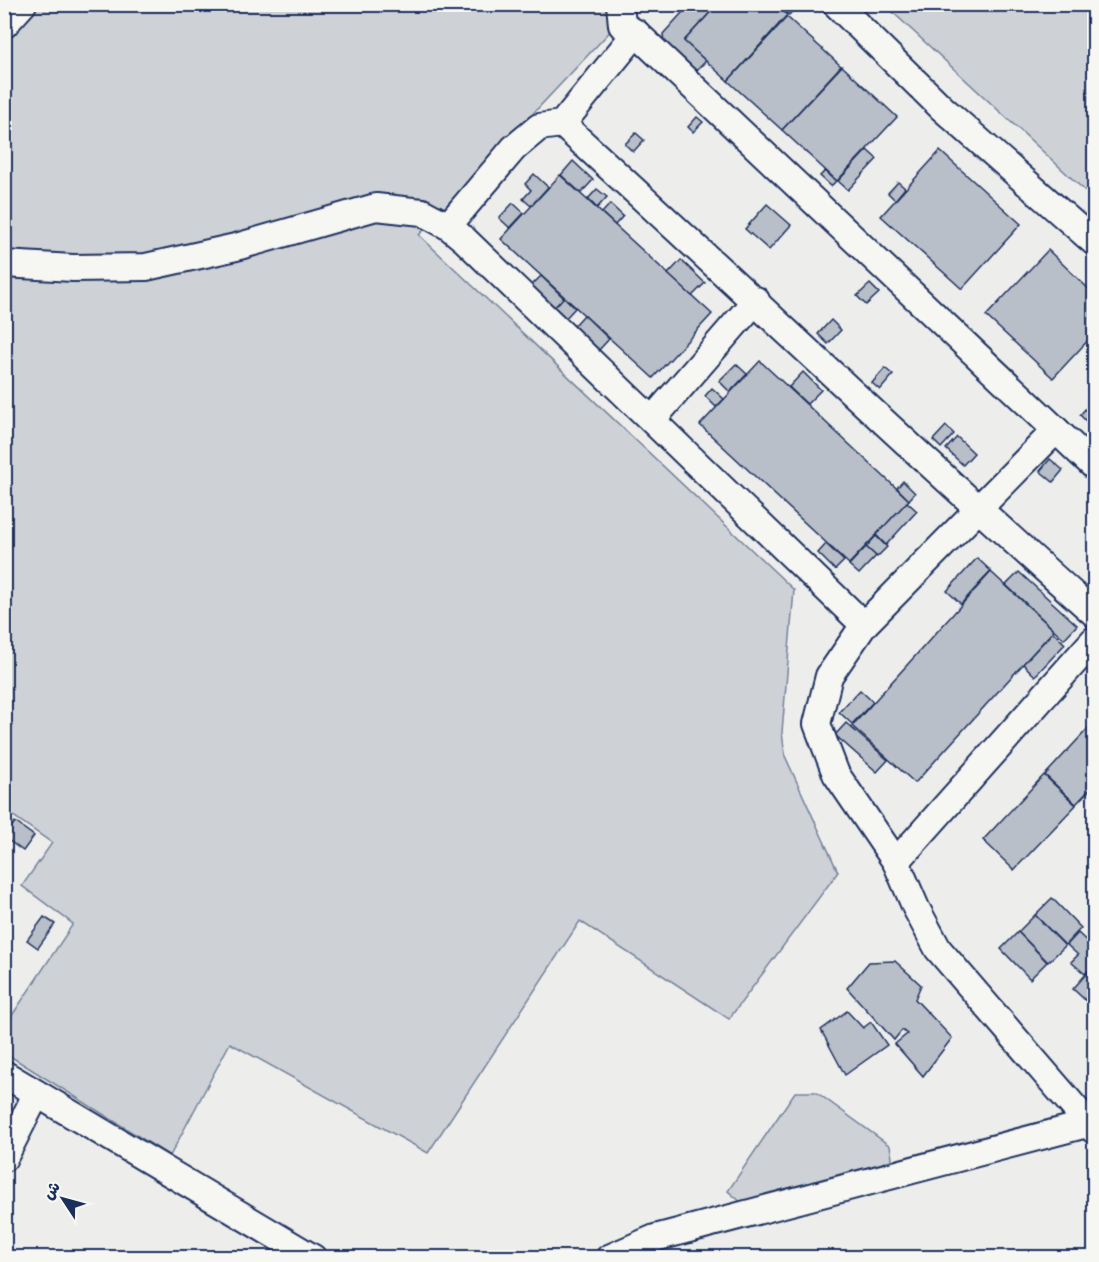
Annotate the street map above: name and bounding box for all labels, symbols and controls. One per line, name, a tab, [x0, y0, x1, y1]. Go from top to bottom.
north arrow	[33, 1169, 93, 1229]
text: ش	[38, 1178, 66, 1204]

